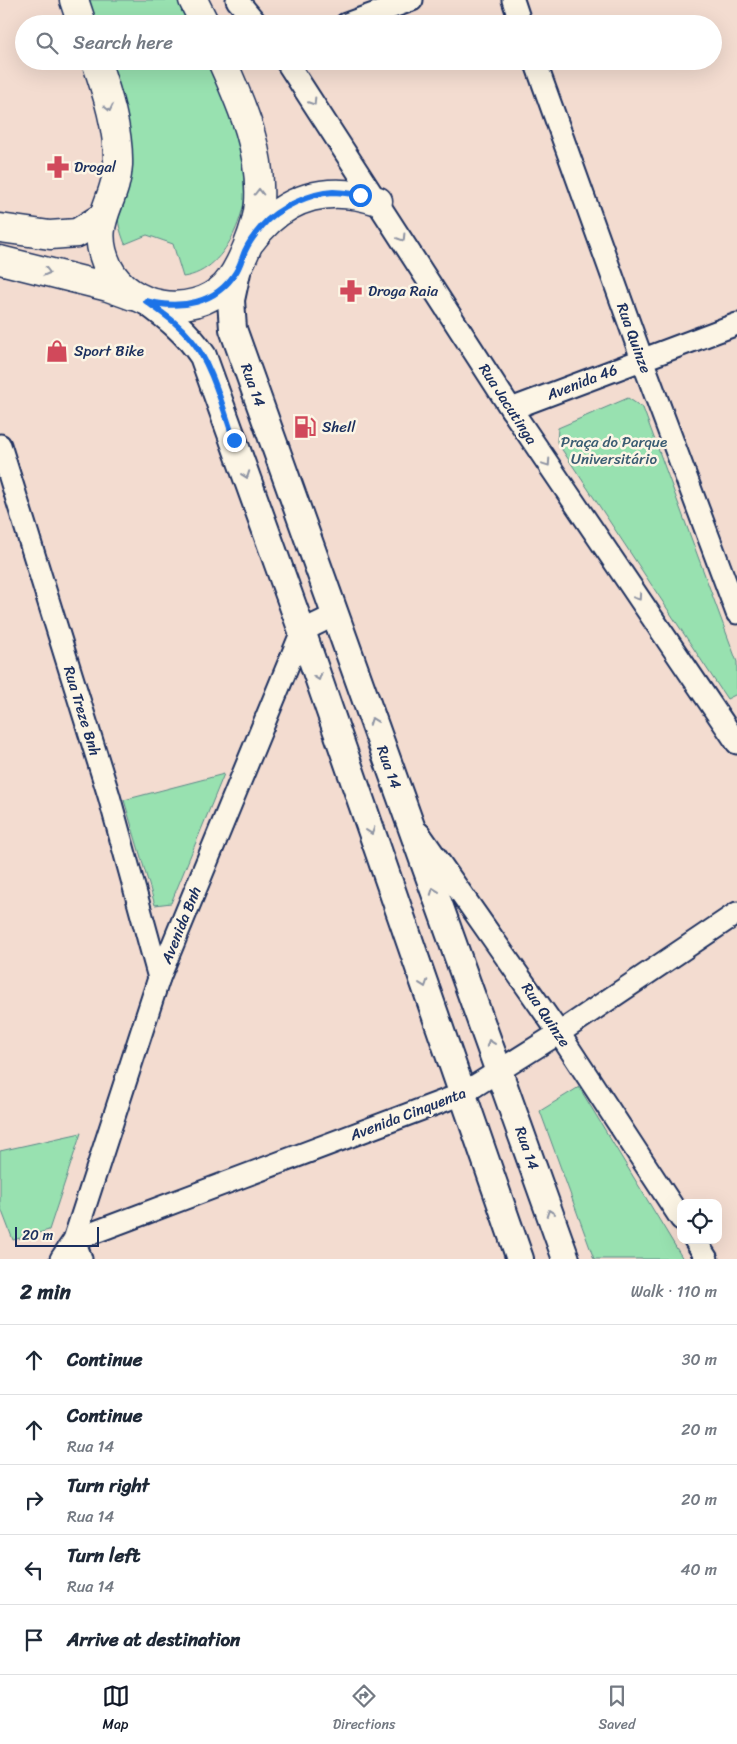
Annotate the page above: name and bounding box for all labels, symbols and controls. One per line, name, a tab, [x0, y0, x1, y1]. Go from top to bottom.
search box	[15, 15, 722, 70]
text: Search here	[73, 26, 173, 59]
icon: search	[33, 29, 61, 57]
one-way arrow	[307, 96, 316, 106]
one-way arrow	[104, 103, 114, 112]
pharmacy icon: Drogal	[45, 154, 71, 180]
place label: Drogal	[74, 154, 117, 180]
route start	[349, 184, 372, 207]
one-way arrow	[254, 187, 264, 195]
one-way arrow	[395, 233, 405, 242]
one-way arrow	[43, 266, 52, 277]
pharmacy icon: Droga Raia	[338, 278, 364, 304]
place label: Droga Raia	[368, 278, 439, 304]
street label: Rua Quinze	[609, 299, 659, 377]
shop icon: Sport Bike	[44, 338, 70, 364]
place label: Sport Bike	[74, 338, 144, 364]
street label: Avenida 46	[542, 357, 621, 408]
street label: Rua Jacutinga	[472, 358, 544, 450]
street label: Rua 14	[233, 360, 273, 410]
fuel station icon: Shell	[292, 414, 318, 440]
place label: Shell	[322, 414, 356, 440]
route end	[223, 429, 246, 452]
park label: Praça do Parque Universitário	[561, 429, 667, 472]
one-way arrow	[541, 457, 550, 466]
one-way arrow	[240, 470, 250, 478]
one-way arrow	[632, 591, 641, 601]
street label: Rua Treze Bnh	[56, 663, 108, 759]
one-way arrow	[312, 673, 322, 681]
one-way arrow	[369, 718, 379, 726]
street label: Rua 14	[369, 742, 409, 792]
one-way arrow	[365, 826, 375, 835]
street label: Avenida Bnh	[153, 882, 208, 969]
one-way arrow	[430, 887, 440, 895]
street label: Rua Quinze	[515, 977, 577, 1053]
one-way arrow	[418, 980, 428, 988]
one-way arrow	[486, 1039, 496, 1048]
street label: Avenida Cinquenta	[345, 1080, 470, 1148]
street label: Rua 14	[507, 1123, 547, 1173]
map controls	[677, 1199, 722, 1244]
button: locate	[677, 1199, 722, 1244]
one-way arrow	[546, 1209, 556, 1218]
text: 20 m	[22, 1223, 53, 1248]
scale bar	[15, 1224, 99, 1247]
text: 2 min	[20, 1273, 71, 1311]
text: Walk · 110 m	[631, 1277, 717, 1306]
text: Continue	[67, 1343, 143, 1376]
text: 30 m	[682, 1345, 717, 1374]
icon: ahead	[20, 1346, 48, 1374]
text: Continue	[67, 1399, 143, 1432]
text: 20 m	[681, 1415, 717, 1444]
icon: ahead	[20, 1416, 48, 1444]
text: Rua 14	[67, 1432, 114, 1461]
text: Turn right	[67, 1469, 149, 1502]
text: 20 m	[681, 1485, 717, 1514]
icon: right	[20, 1486, 48, 1514]
text: Rua 14	[67, 1502, 114, 1531]
text: Turn left	[67, 1539, 140, 1572]
text: 40 m	[680, 1555, 717, 1584]
icon: left	[20, 1556, 48, 1584]
text: Rua 14	[67, 1572, 114, 1601]
text: Arrive at destination	[67, 1623, 240, 1656]
icon: arrive	[20, 1626, 48, 1654]
tab: Map	[102, 1682, 130, 1737]
tab: Directions	[333, 1682, 395, 1737]
tab: Saved	[599, 1682, 635, 1737]

